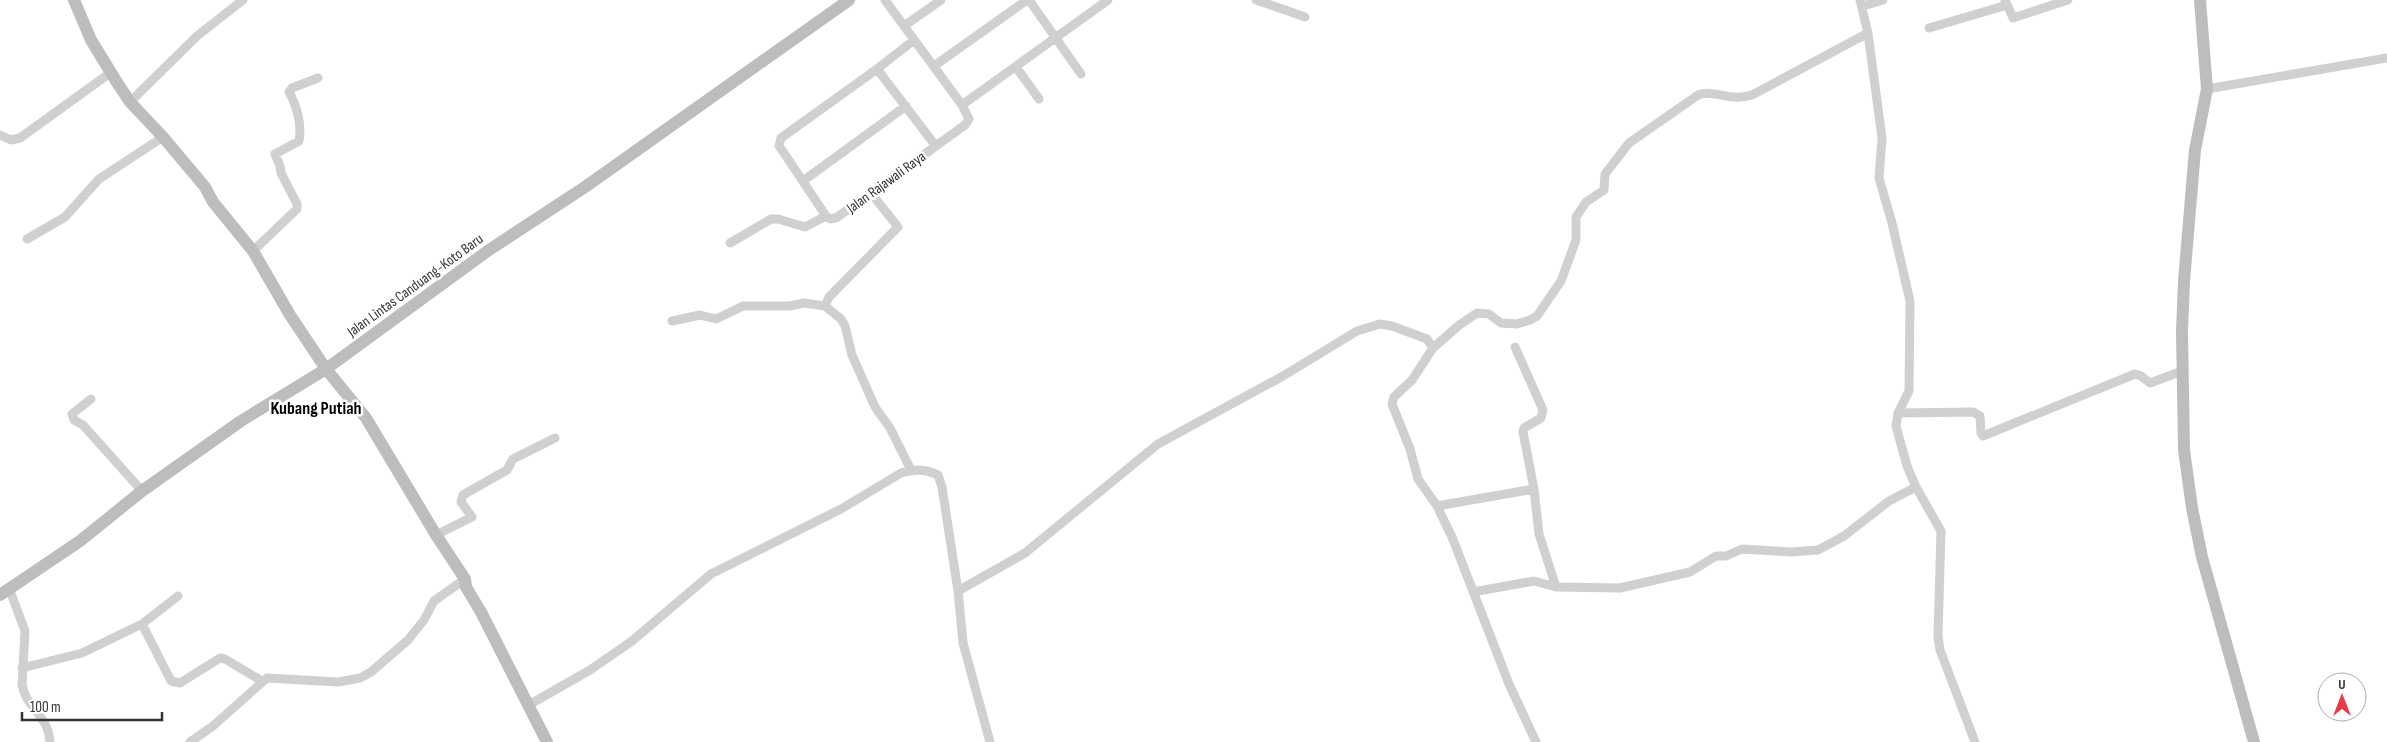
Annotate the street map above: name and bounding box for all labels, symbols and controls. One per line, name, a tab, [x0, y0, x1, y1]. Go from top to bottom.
street label: Jalan Rajawali Raya	[842, 147, 930, 218]
street label: Jalan Lintas Canduang-Koto Baru	[343, 230, 487, 342]
district label: Kubang Putiah	[270, 398, 362, 419]
north arrow	[2317, 672, 2367, 722]
text: U	[2338, 676, 2346, 693]
scale bar	[22, 690, 162, 722]
text: 100 m	[30, 698, 61, 717]

